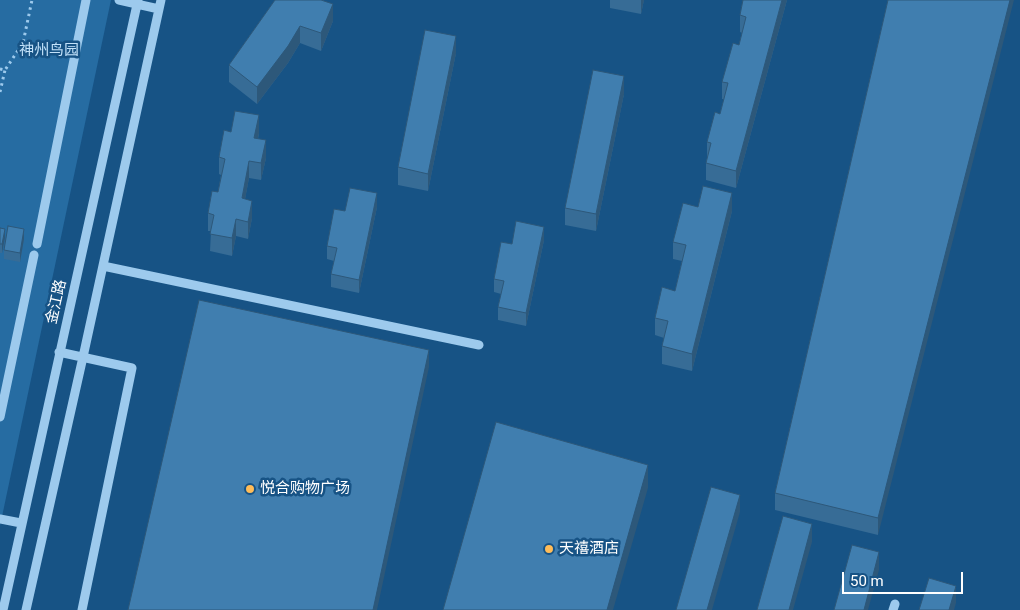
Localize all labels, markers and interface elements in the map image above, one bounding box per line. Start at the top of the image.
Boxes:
park label: 神州鸟园 [19,42,79,60]
street label: 金江路 [43,278,71,326]
place label: 悦合购物广场 [260,480,350,498]
marker: 悦合购物广场 [244,483,256,495]
place label: 天禧酒店 [559,540,619,558]
marker: 天禧酒店 [543,543,555,555]
scale bar [845,562,966,594]
text: 50 m [850,572,884,590]

